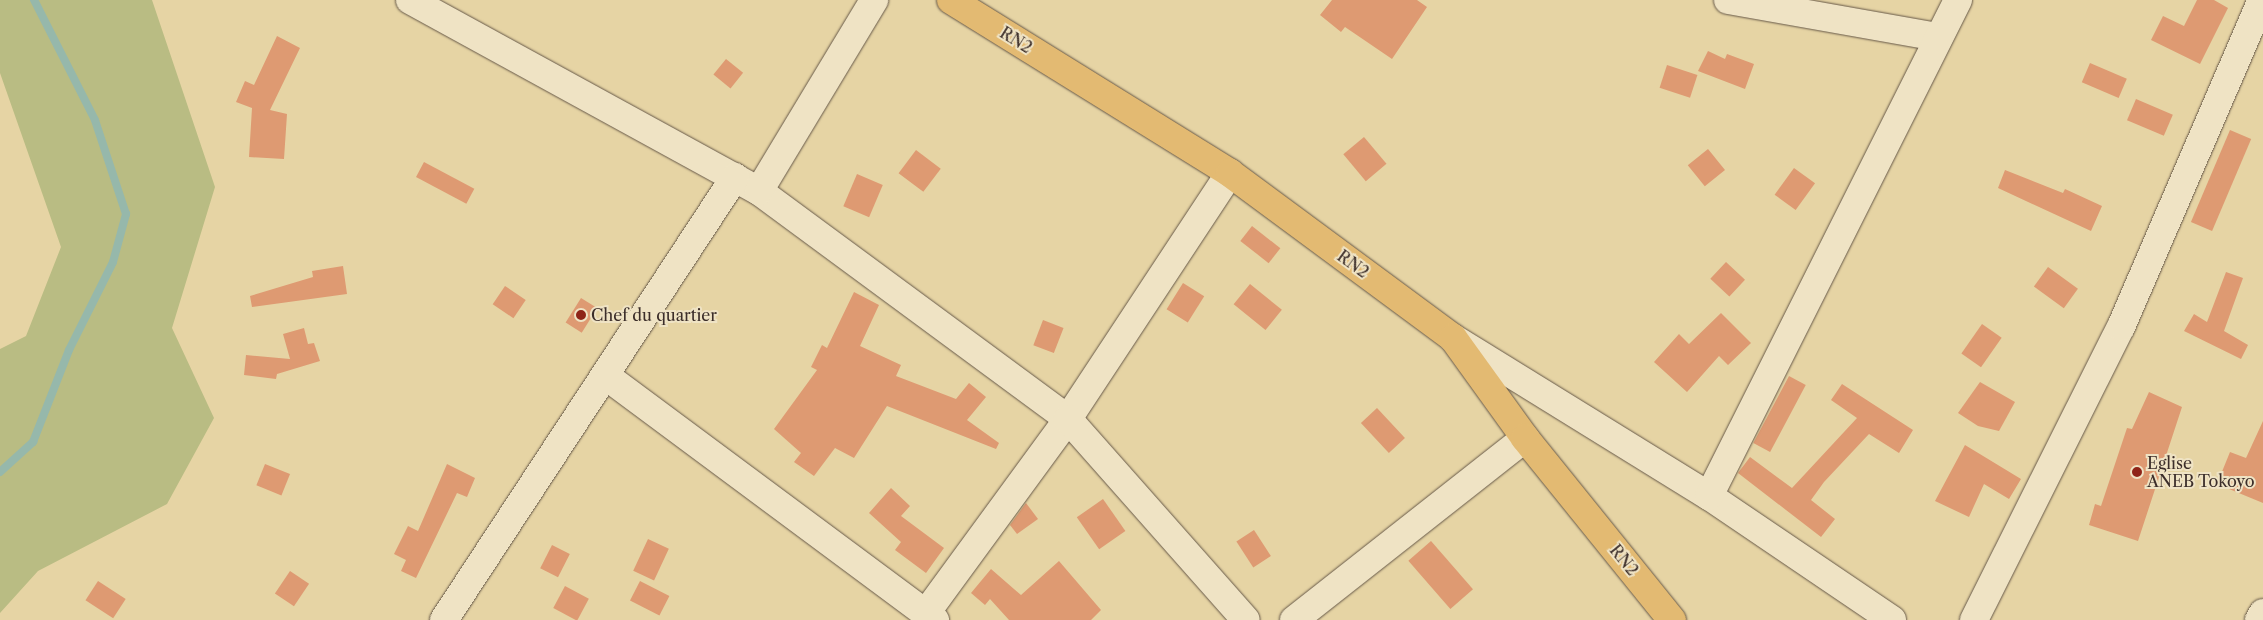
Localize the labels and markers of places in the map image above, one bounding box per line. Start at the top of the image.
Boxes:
place label: Chef du quartier [591,305,717,325]
marker: Chef du quartier [575,309,587,321]
place label: Eglise ANEB Tokoyo [2147,453,2255,491]
marker: Eglise ANEB Tokoyo [2131,466,2143,478]

